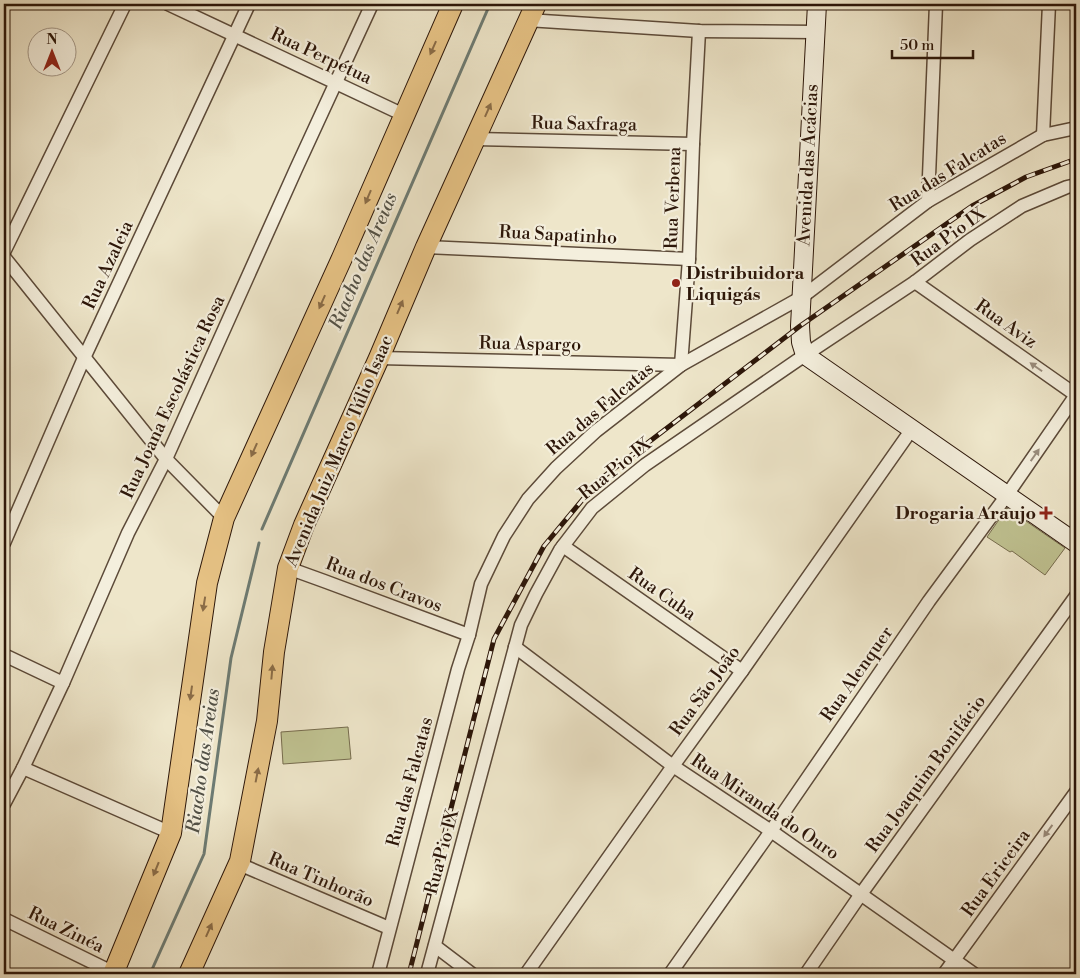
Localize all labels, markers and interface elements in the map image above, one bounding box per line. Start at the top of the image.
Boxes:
street label: Rua Perpétua [267,22,376,90]
north arrow [28,28,78,78]
scale bar [892,28,974,60]
text: N [46,31,58,49]
text: 50 m [900,36,934,55]
one-way arrow [429,41,437,55]
street label: Avenida das Acácias [792,83,824,247]
one-way arrow [484,103,492,117]
street label: Rua Saxfraga [531,112,638,136]
street label: Rua das Falcatas [885,127,1011,217]
street label: Rua Verbena [660,145,686,250]
water label: Riacho das Areias [323,189,403,334]
one-way arrow [363,190,371,204]
street label: Rua Pio IX [906,202,990,272]
street label: Rua Azaleia [77,216,139,313]
street label: Rua Sapatinho [498,220,618,250]
place label: Distribuidora Liquigás [686,262,805,306]
marker: Distribuidora Liquigás [670,277,682,289]
street label: Rua Joana Escolástica Rosa [116,291,231,502]
street label: Rua Aviz [971,294,1041,354]
one-way arrow [317,295,325,309]
one-way arrow [397,300,405,314]
street label: Avenida Juiz Marco Túlio Isaac [279,332,398,571]
street label: Rua Aspargo [479,332,581,356]
street label: Rua das Falcatas [542,357,659,461]
one-way arrow [1030,362,1043,372]
street label: Rua Pio IX [574,432,657,505]
one-way arrow [250,443,258,457]
one-way arrow [1030,448,1040,462]
place label: Drogaria Araujo [895,502,1036,525]
marker: Drogaria Araujo [1040,507,1052,519]
street label: Rua dos Cravos [322,552,446,618]
street label: Rua Cuba [624,562,701,626]
one-way arrow [200,596,208,612]
street label: Rua Alenquer [816,622,898,726]
street label: Rua São João [665,641,745,741]
one-way arrow [268,664,276,680]
one-way arrow [187,686,195,702]
water label: Riacho das Areias [181,687,225,836]
street label: Rua Joaquim Bonifácio [861,691,991,857]
street label: Rua das Falcatas [382,714,438,849]
street label: Rua Miranda do Ouro [686,749,844,865]
one-way arrow [253,767,261,783]
street label: Rua Pio IX [420,806,465,897]
street label: Rua Ericeira [956,824,1036,921]
one-way arrow [1042,824,1053,837]
street label: Rua Tinhorão [265,847,377,913]
one-way arrow [152,862,160,876]
street label: Rua Zinéa [24,902,109,959]
one-way arrow [206,923,214,937]

